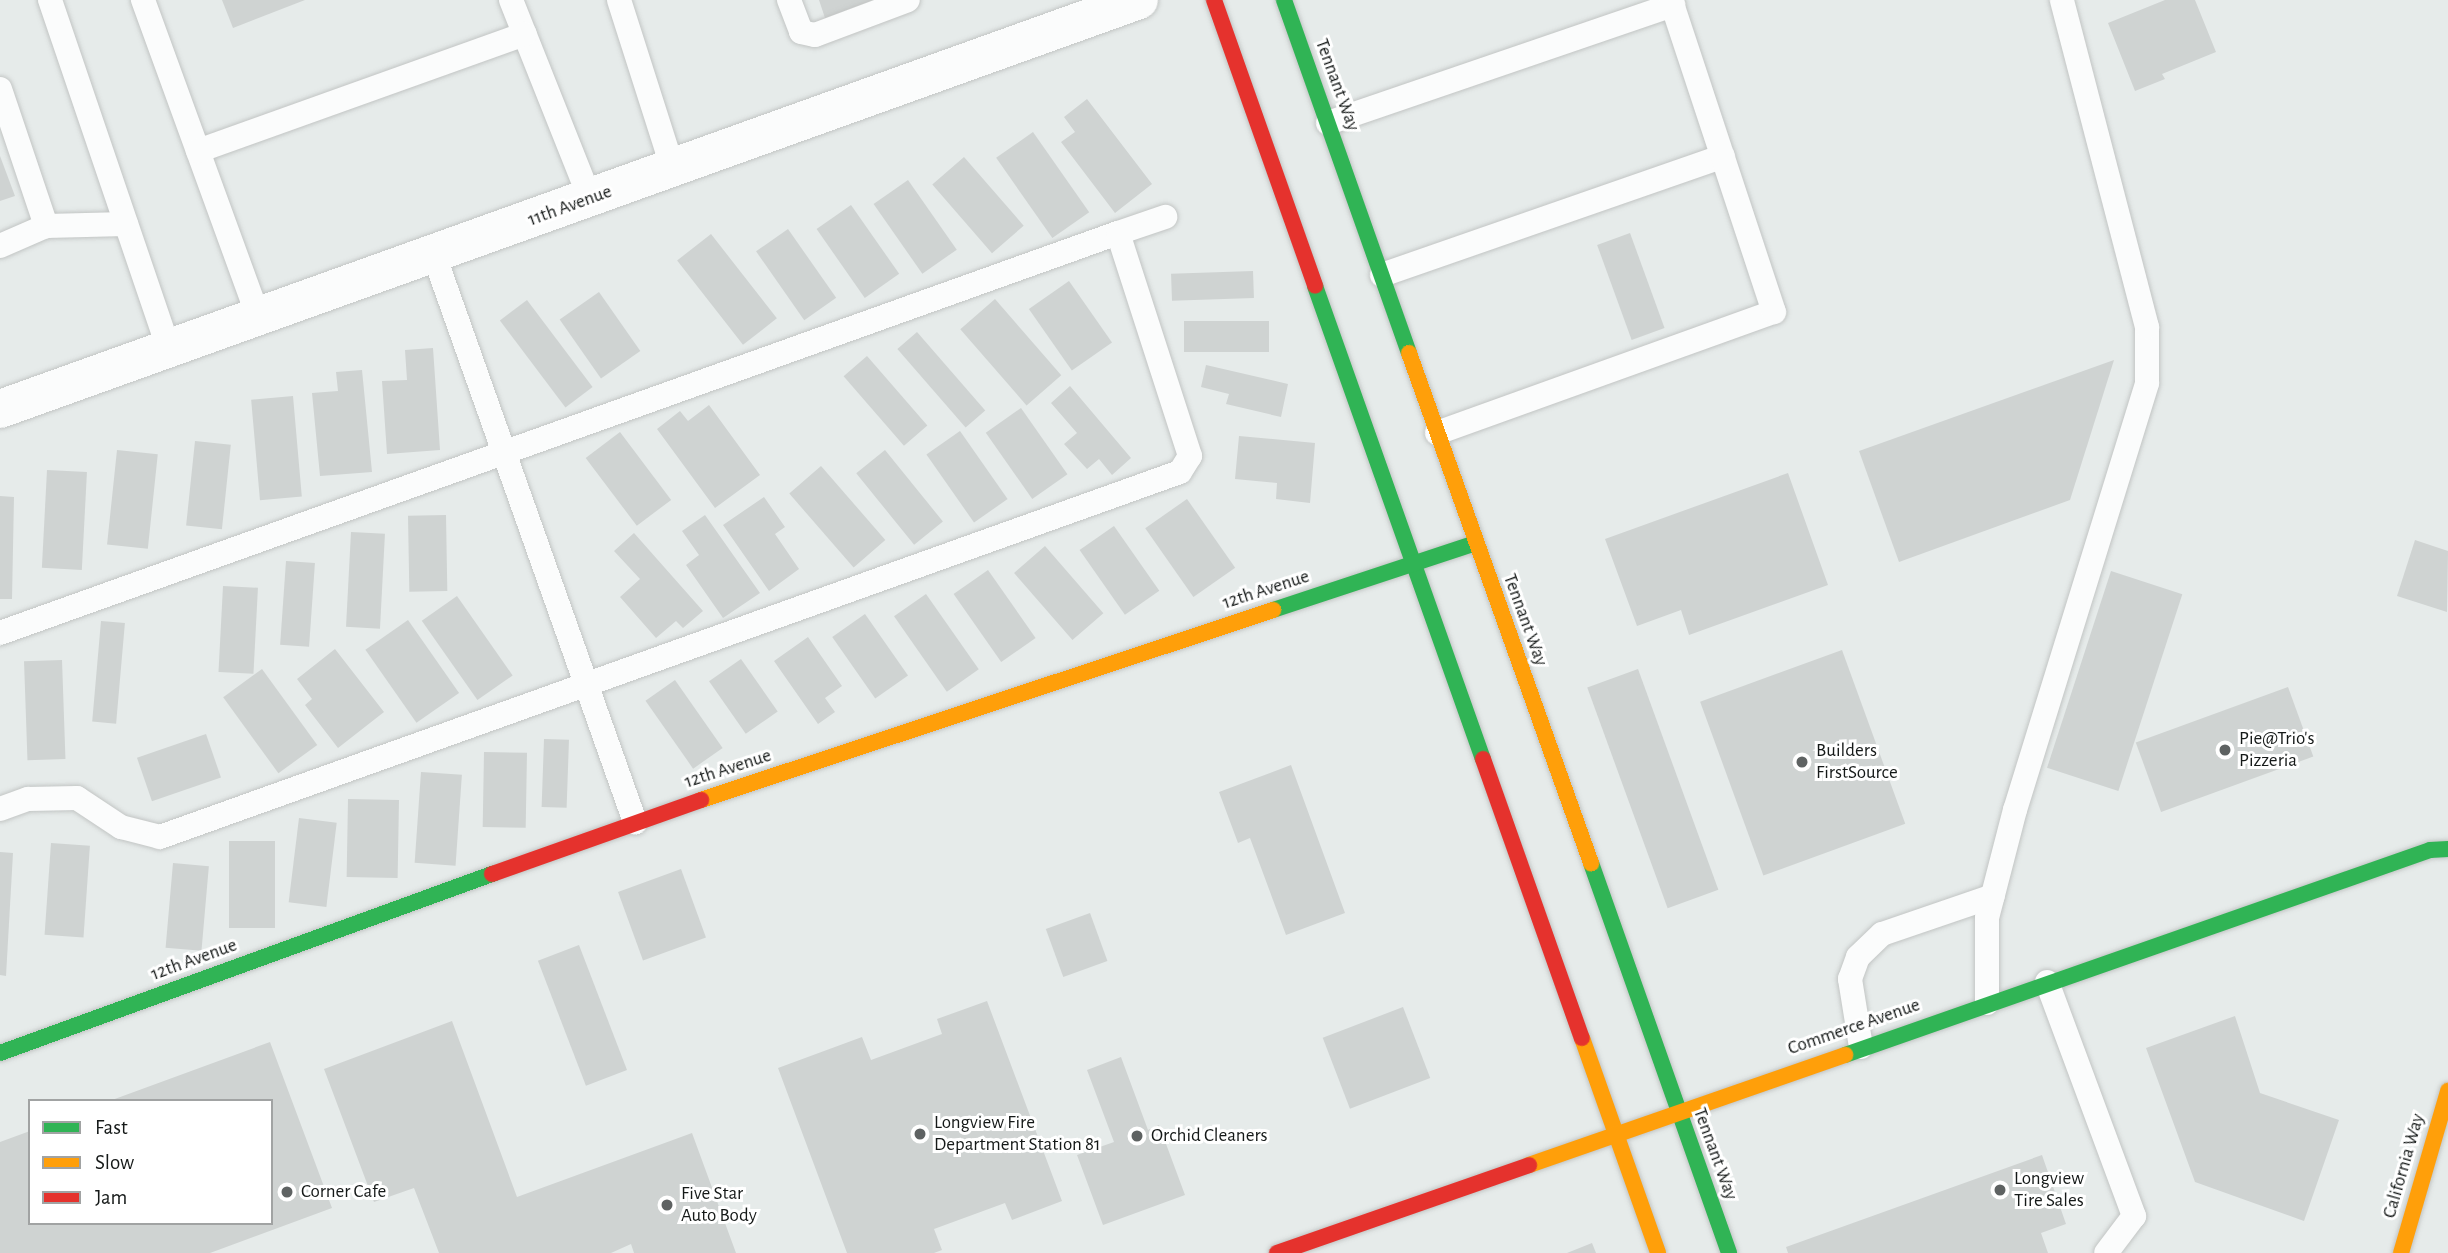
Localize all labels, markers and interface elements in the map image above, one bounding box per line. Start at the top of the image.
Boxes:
street label: Tennant Way [1310,36,1364,134]
street label: 11th Avenue [525,180,615,232]
street label: 12th Avenue [1220,565,1312,615]
street label: Tennant Way [1498,571,1552,669]
place label: Pie@Trio's Pizzeria [2239,728,2314,772]
place label: Builders FirstSource [1816,740,1898,784]
marker: Pie@Trio's Pizzeria [2217,742,2233,758]
street label: 12th Avenue [682,744,774,794]
marker: Builders FirstSource [1794,754,1810,770]
street label: 12th Avenue [148,934,240,986]
street label: Commerce Avenue [1785,994,1923,1060]
legend [28,1099,273,1225]
street label: Tennant Way [1688,1105,1742,1203]
street label: California Way [2378,1111,2430,1221]
place label: Longview Fire Department Station 81 [934,1112,1101,1156]
text: Fast [95,1117,128,1138]
place label: Orchid Cleaners [1151,1125,1268,1147]
marker: Longview Fire Department Station 81 [912,1126,928,1142]
marker: Orchid Cleaners [1129,1128,1145,1144]
text: Slow [95,1152,134,1173]
place label: Longview Tire Sales [2014,1168,2084,1212]
place label: Corner Cafe [301,1181,386,1203]
marker: Longview Tire Sales [1992,1182,2008,1198]
place label: Five Star Auto Body [681,1183,757,1227]
marker: Corner Cafe [279,1184,295,1200]
text: Jam [95,1187,127,1208]
marker: Five Star Auto Body [659,1197,675,1213]

